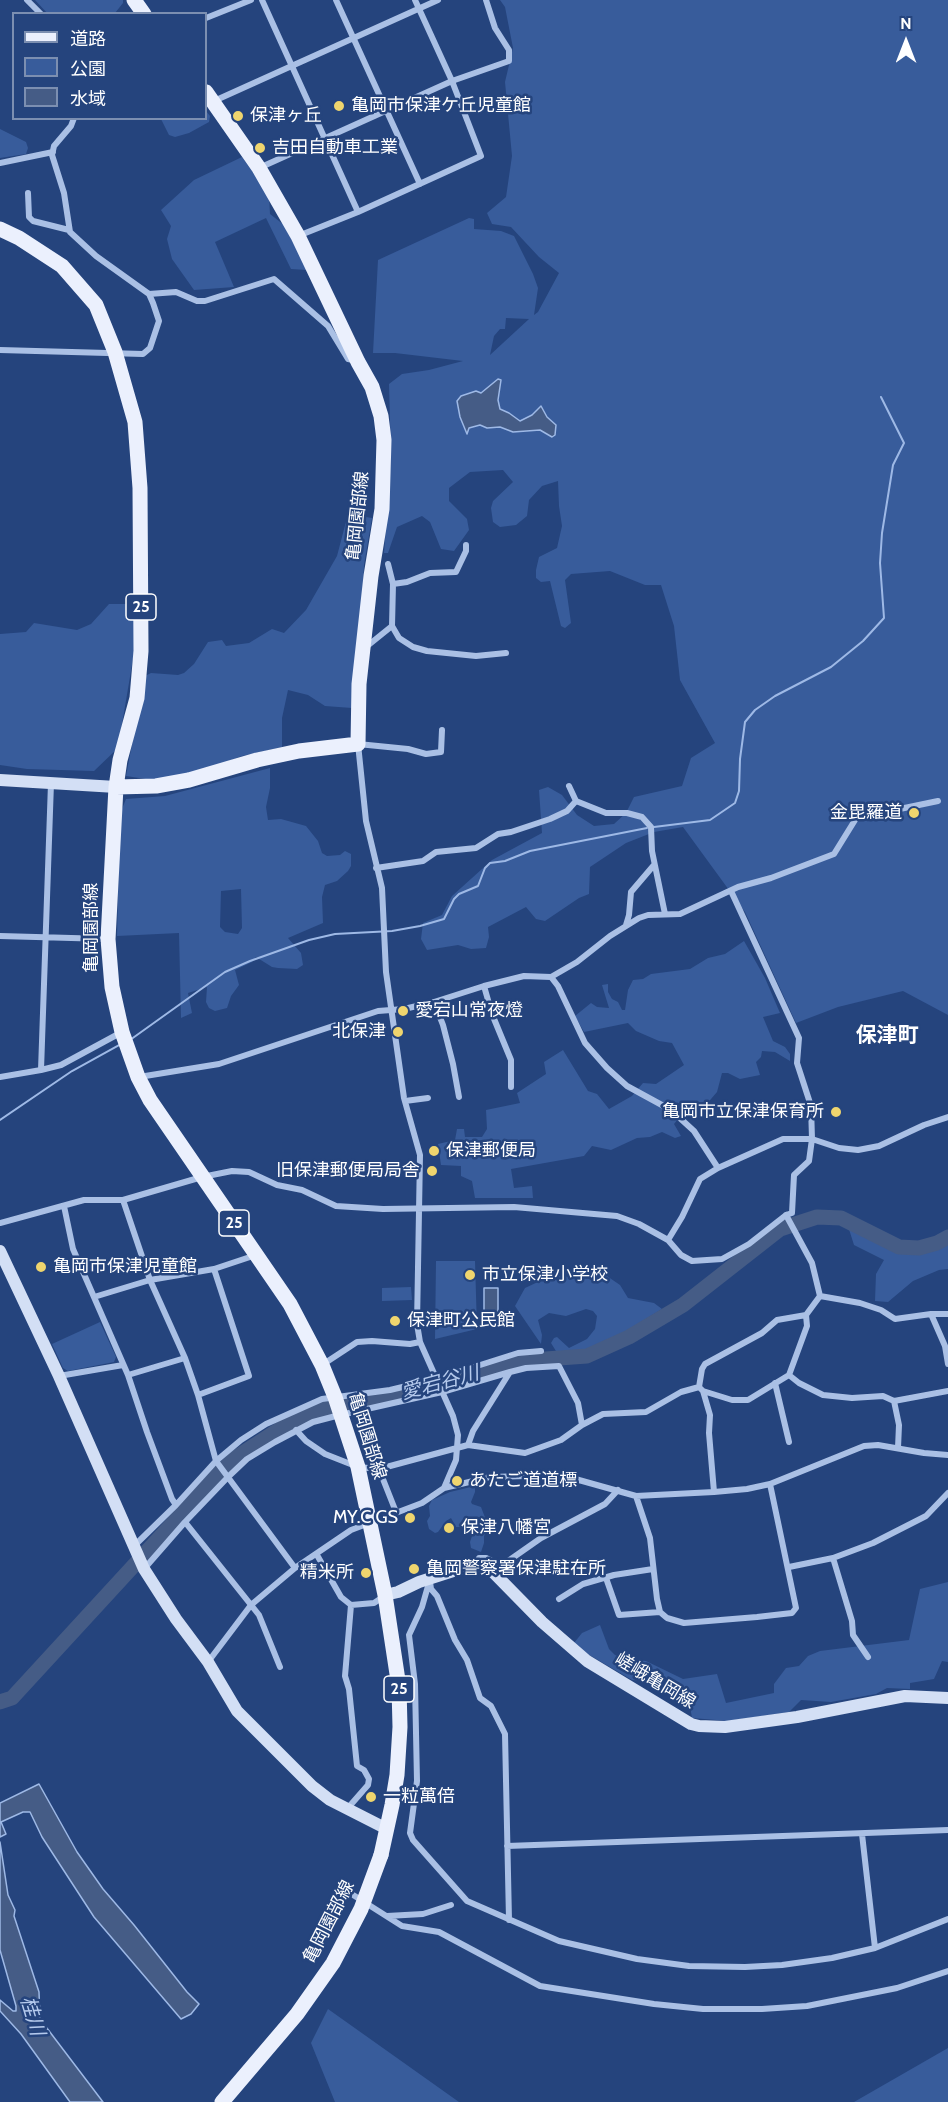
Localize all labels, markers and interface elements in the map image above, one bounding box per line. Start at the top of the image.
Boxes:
legend [12,12,207,120]
north arrow [876,12,936,72]
text: N [900,14,912,33]
text: 道路 [70,28,106,50]
text: 公園 [70,58,106,80]
text: 水域 [70,88,106,110]
place label: 亀岡市保津ケ丘児童館 [351,95,531,117]
marker: 亀岡市保津ケ丘児童館 [332,99,346,113]
place label: 保津ヶ丘 [250,105,322,127]
marker: 保津ヶ丘 [231,109,245,123]
place label: 吉田自動車工業 [272,137,398,159]
marker: 吉田自動車工業 [253,141,267,155]
street label: 亀岡園部線 [343,470,373,562]
road number: 25 [126,594,156,620]
place label: 金毘羅道 [830,802,902,824]
marker: 金毘羅道 [907,806,921,820]
street label: 亀岡園部線 [81,883,103,973]
place label: 愛宕山常夜燈 [415,1000,523,1022]
marker: 愛宕山常夜燈 [396,1004,410,1018]
place label: 北保津 [332,1021,386,1043]
district label: 保津町 [856,1023,918,1049]
marker: 北保津 [391,1025,405,1039]
place label: 亀岡市立保津保育所 [662,1101,824,1123]
marker: 亀岡市立保津保育所 [829,1105,843,1119]
place label: 保津郵便局 [446,1140,536,1162]
marker: 保津郵便局 [427,1144,441,1158]
place label: 旧保津郵便局局舎 [276,1160,420,1182]
marker: 旧保津郵便局局舎 [425,1164,439,1178]
road number: 25 [219,1210,249,1236]
place label: 亀岡市保津児童館 [53,1256,197,1278]
marker: 亀岡市保津児童館 [34,1260,48,1274]
place label: 市立保津小学校 [482,1264,608,1286]
marker: 市立保津小学校 [463,1268,477,1282]
place label: 保津町公民館 [407,1310,515,1332]
marker: 保津町公民館 [388,1314,402,1328]
water label: 愛宕谷川 [398,1361,482,1405]
street label: 亀岡園部線 [344,1390,390,1482]
place label: あたご道道標 [469,1470,577,1492]
marker: あたご道道標 [450,1474,464,1488]
place label: MY.C GS [333,1507,398,1529]
marker: MY.C GS [403,1511,417,1525]
place label: 保津八幡宮 [461,1517,551,1539]
marker: 保津八幡宮 [442,1521,456,1535]
place label: 亀岡警察署保津駐在所 [426,1558,606,1580]
place label: 精米所 [300,1562,354,1584]
marker: 亀岡警察署保津駐在所 [407,1562,421,1576]
marker: 精米所 [359,1566,373,1580]
street label: 嵯峨亀岡線 [611,1649,699,1713]
road number: 25 [384,1676,414,1702]
place label: 一粒萬倍 [383,1786,455,1808]
marker: 一粒萬倍 [364,1790,378,1804]
street label: 亀岡園部線 [299,1877,359,1967]
water label: 桂川 [15,1993,49,2039]

